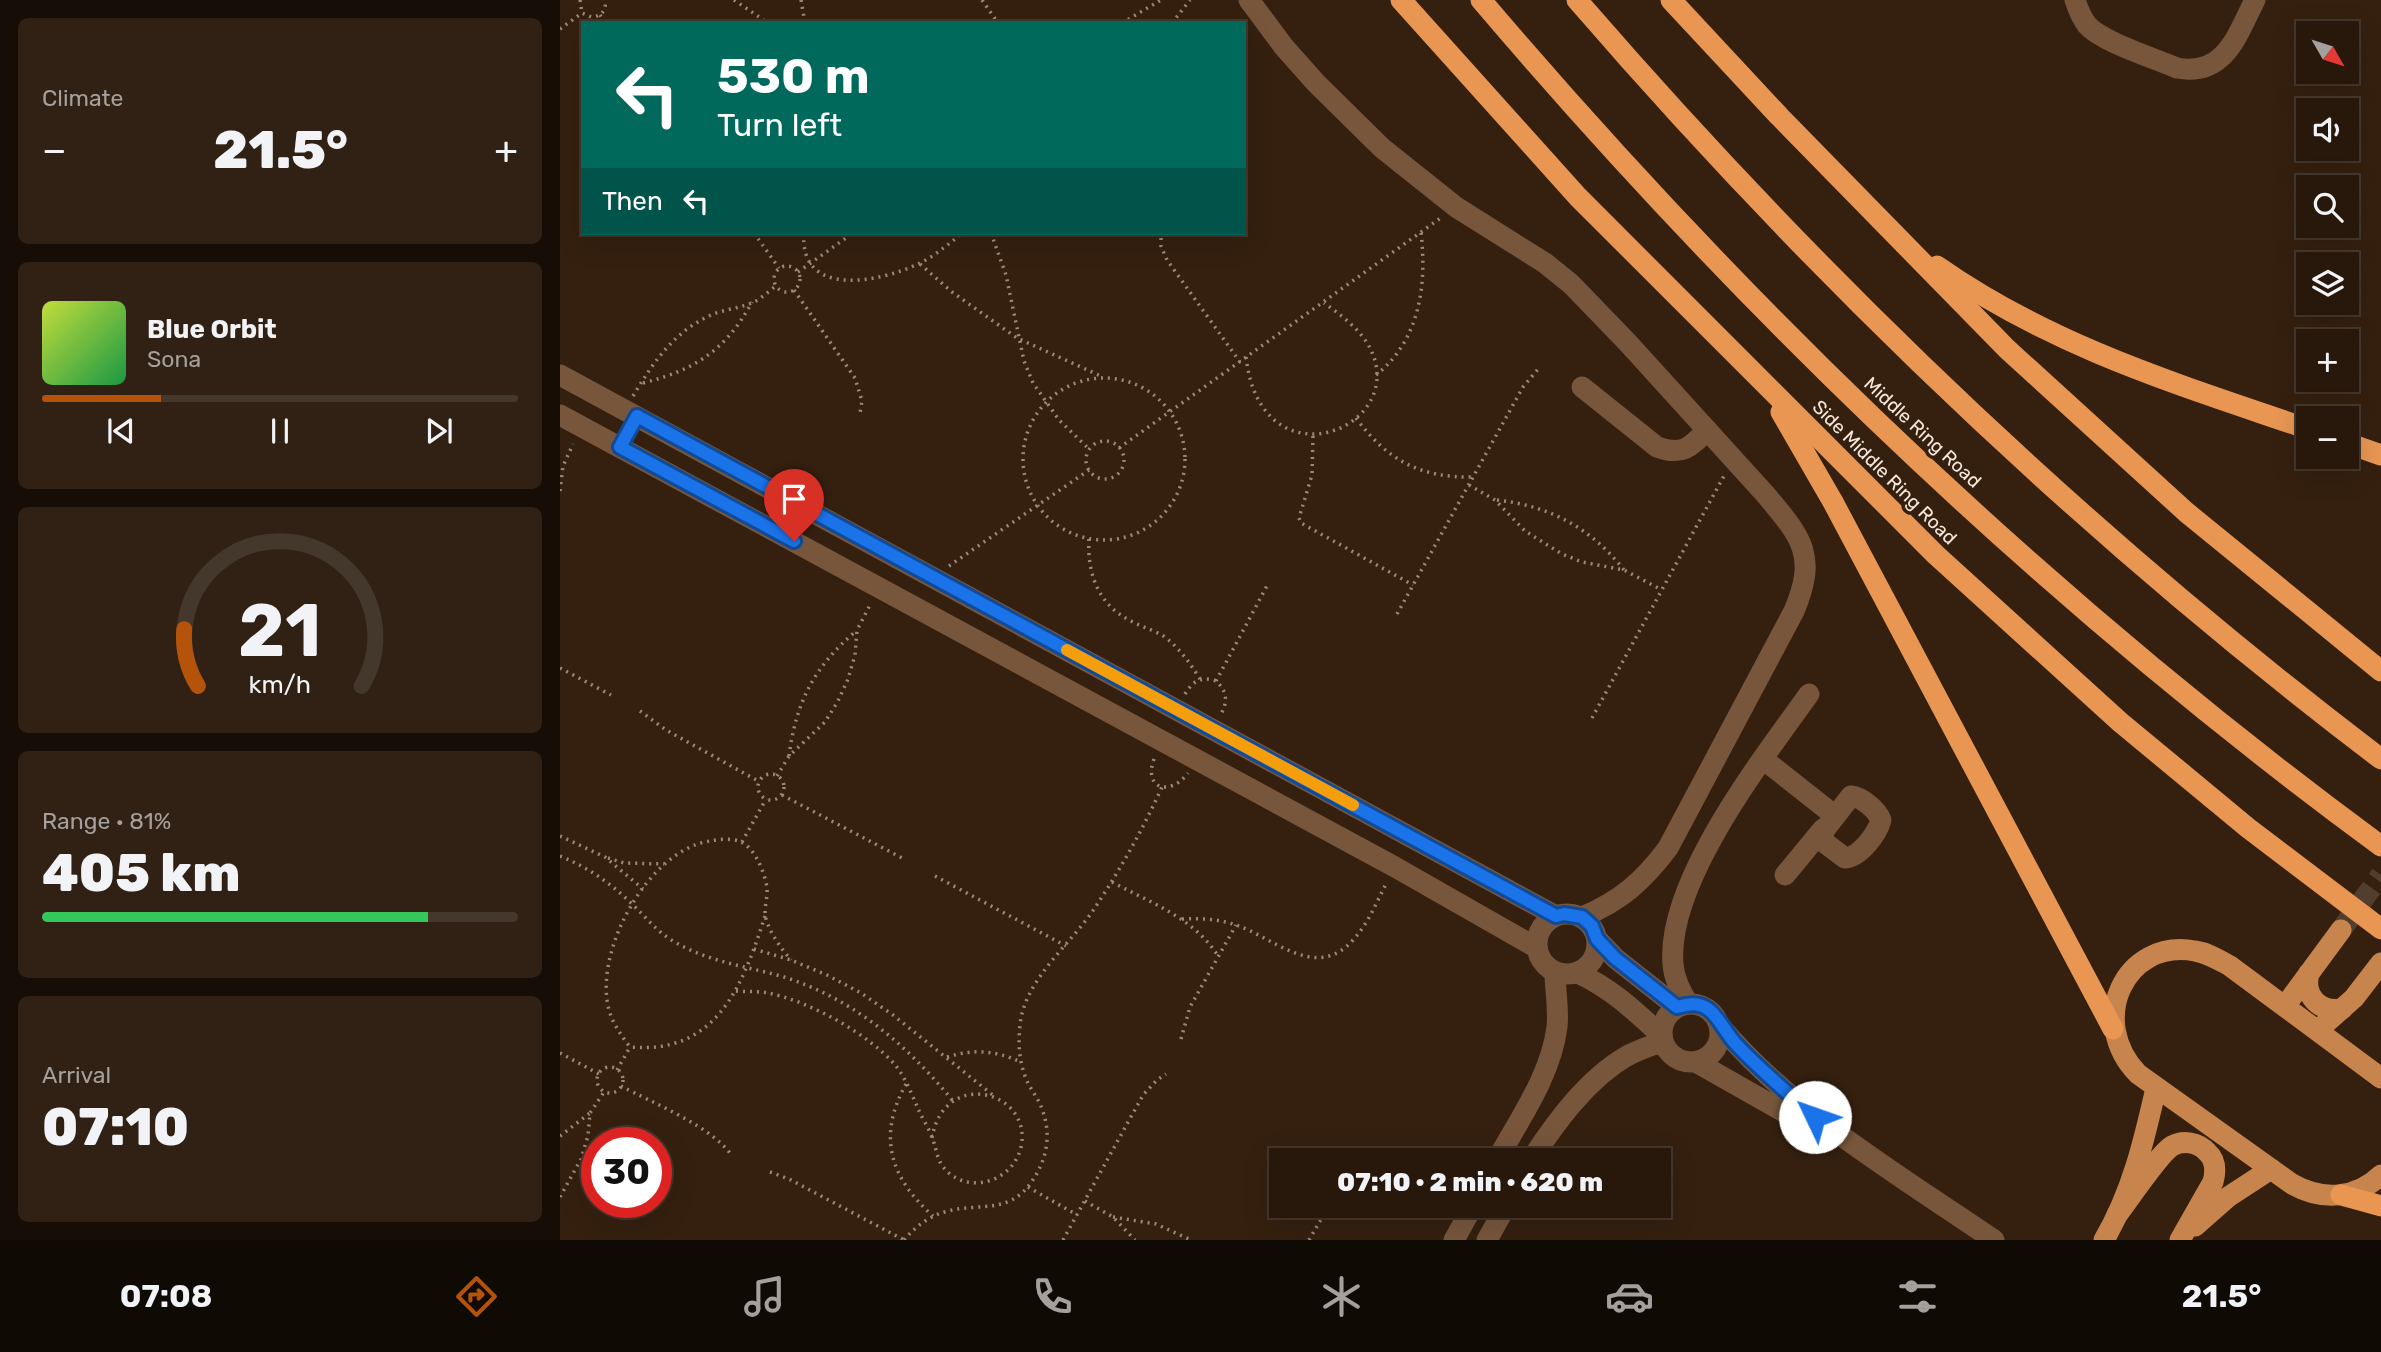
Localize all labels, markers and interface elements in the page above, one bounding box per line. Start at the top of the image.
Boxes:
north arrow [2296,21,2359,84]
map controls [2296,21,2359,469]
text: 530 m [717,47,870,105]
icon: left [602,49,693,140]
text: Climate [42,84,123,112]
button: sound [2296,98,2359,161]
text: Turn left [717,106,842,144]
text: 21.5° [213,119,348,181]
text: − [42,127,67,173]
text: + [494,127,518,173]
button: search [2296,175,2359,238]
icon: left [677,182,715,220]
text: Then [602,186,663,217]
button: layers [2296,252,2359,315]
text: Blue Orbit [147,314,277,345]
button: + [2296,329,2359,392]
text: Sona [147,345,201,373]
street label: Middle Ring Road [1859,372,1986,493]
street label: Side Middle Ring Road [1808,395,1962,549]
button: − [2296,406,2359,469]
icon: previous [102,412,140,450]
icon: pause [261,412,299,450]
icon: next [420,412,458,450]
pin [764,469,824,541]
icon: arrive [775,480,813,518]
text: 21 [238,588,322,674]
text: km/h [249,670,311,699]
text: Range · 81% [42,807,171,835]
text: 405 km [42,842,240,904]
text: Arrival [42,1061,111,1089]
position arrow [1778,1080,1852,1154]
text: 07:10 [42,1096,189,1158]
speed limit sign: 30 [581,1127,672,1218]
text: 07:10 · 2 min · 620 m [1337,1167,1603,1198]
icon: directions [452,1272,501,1321]
icon: music [740,1272,789,1321]
icon: phone [1028,1272,1077,1321]
icon: climate [1317,1272,1366,1321]
icon: car [1605,1272,1654,1321]
icon: filters [1893,1272,1942,1321]
text: 07:08 [120,1277,213,1315]
text: 21.5° [2182,1277,2261,1315]

